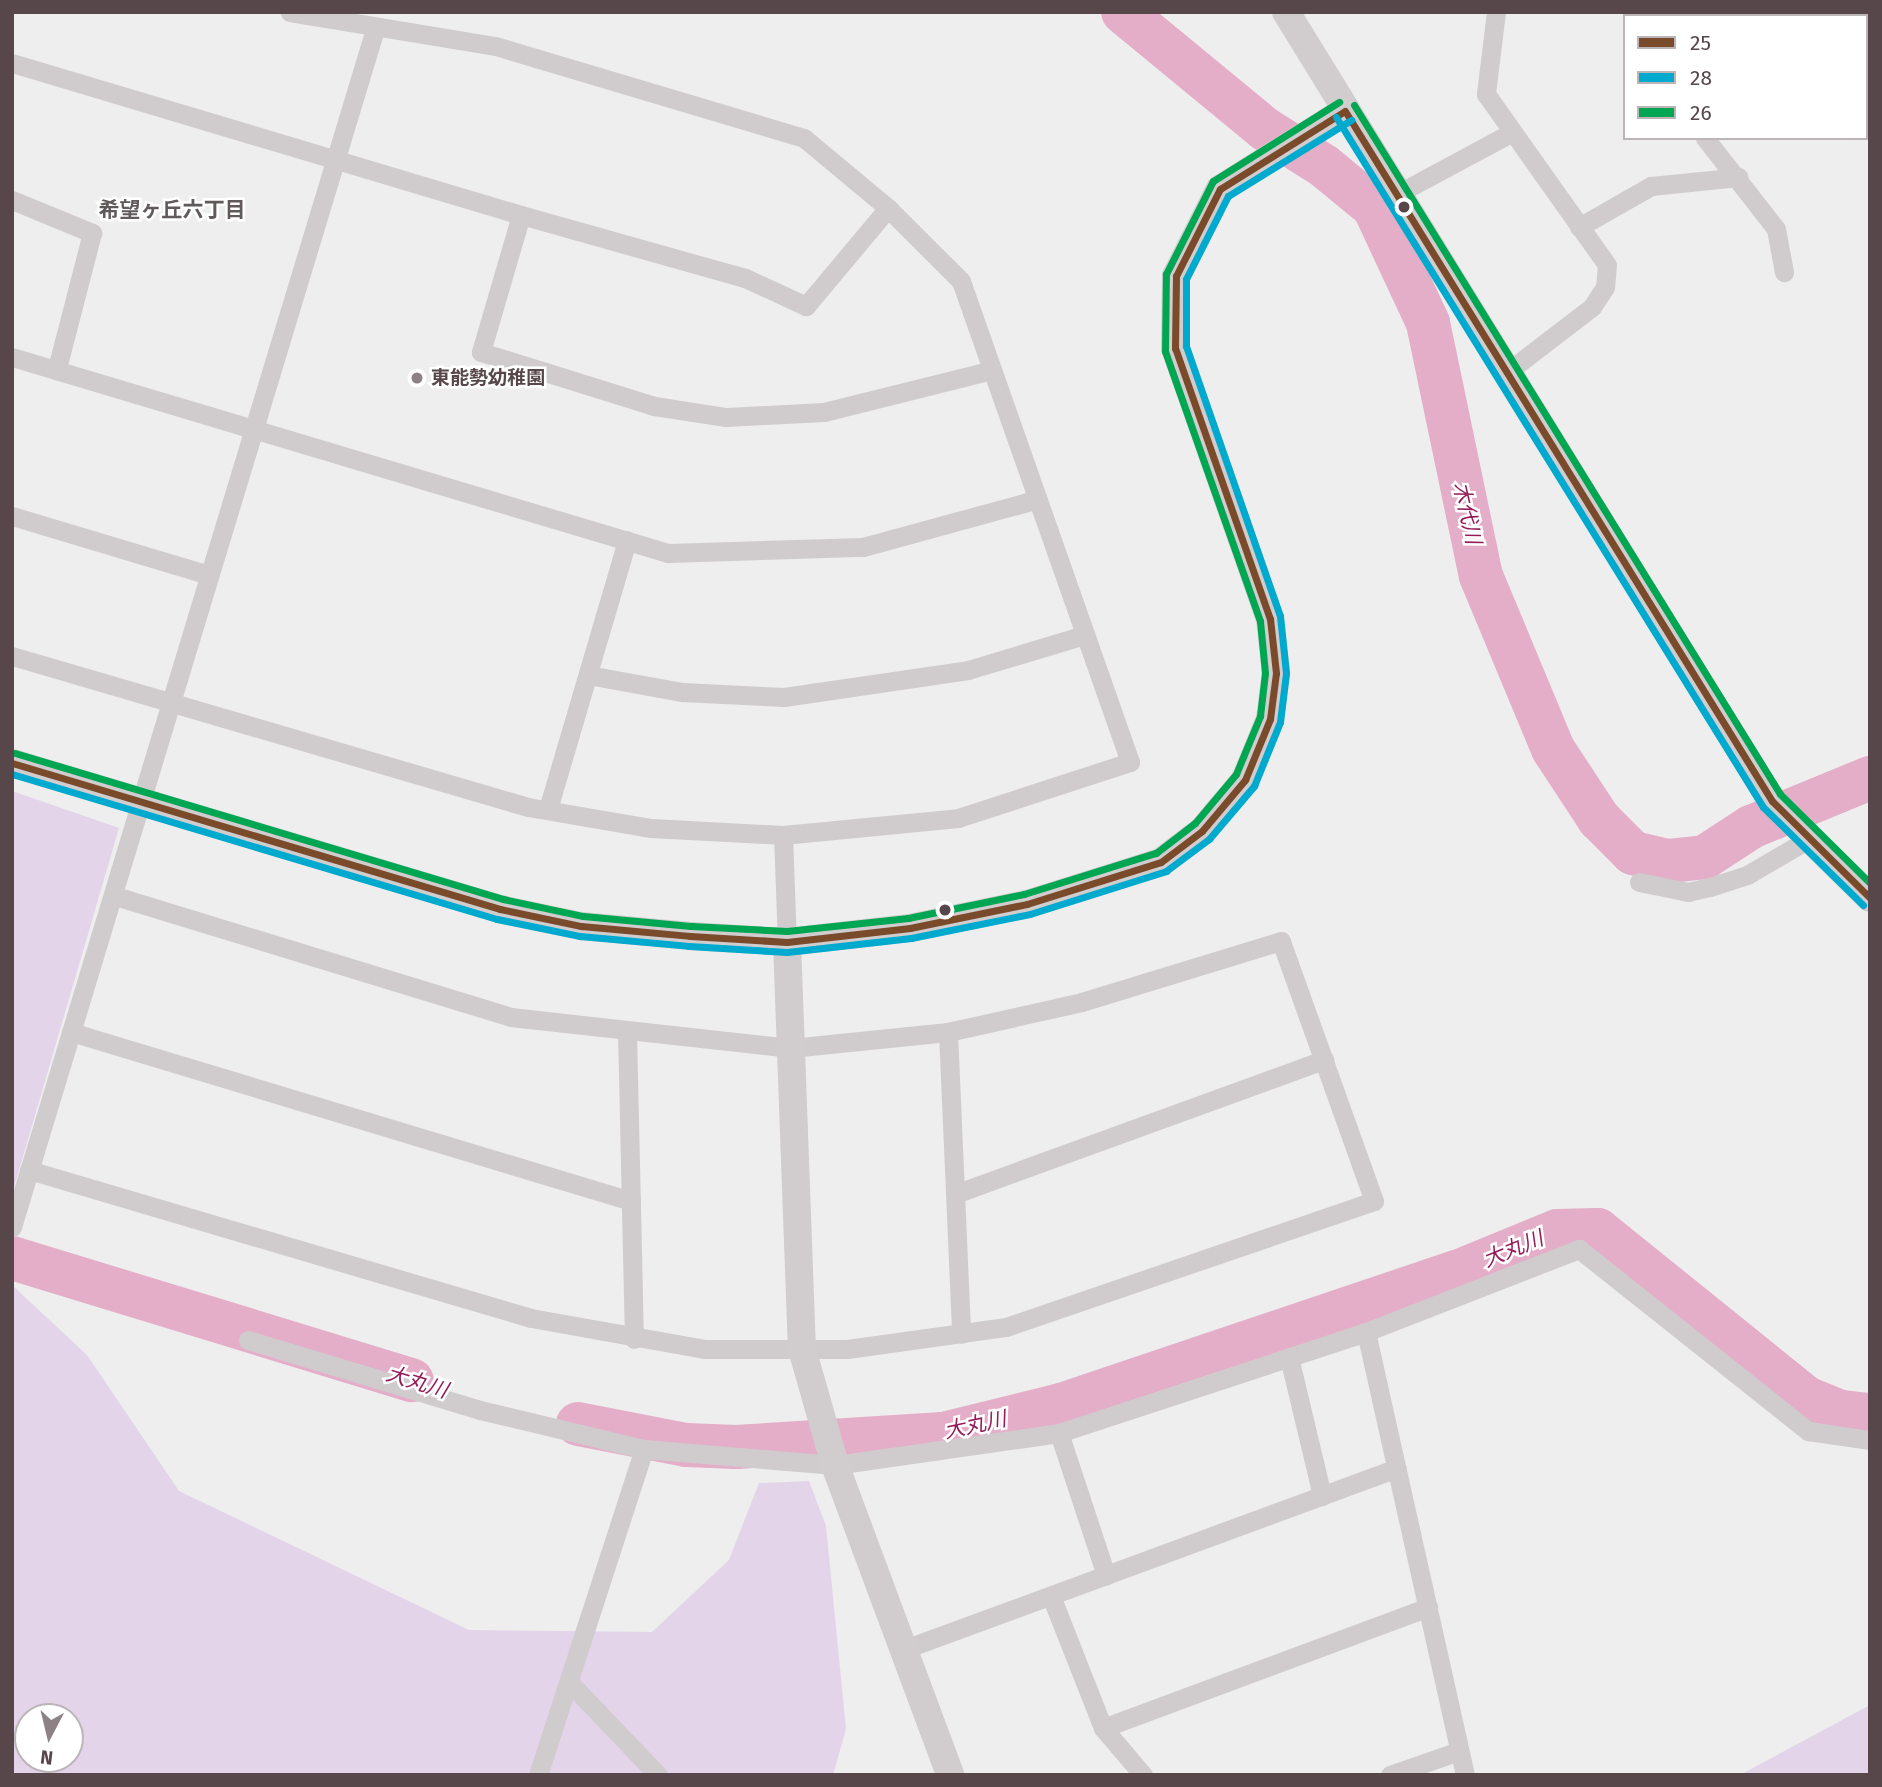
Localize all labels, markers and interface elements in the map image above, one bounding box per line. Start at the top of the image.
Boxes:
legend [1623,14,1868,140]
text: 25 [1690,30,1711,56]
text: 28 [1690,65,1712,91]
text: 26 [1690,100,1712,126]
district label: 希望ヶ丘六丁目 [99,197,245,223]
unlabelled marker [1397,200,1411,214]
place label: 東能勢幼稚園 [431,367,545,389]
marker: 東能勢幼稚園 [409,370,425,386]
water label: 木代川 [1448,479,1486,547]
unlabelled marker [938,903,952,917]
water label: 大丸川 [1479,1226,1547,1272]
water label: 大丸川 [383,1361,451,1403]
water label: 大丸川 [942,1406,1008,1444]
north arrow [14,1703,84,1773]
text: N [39,1745,54,1770]

